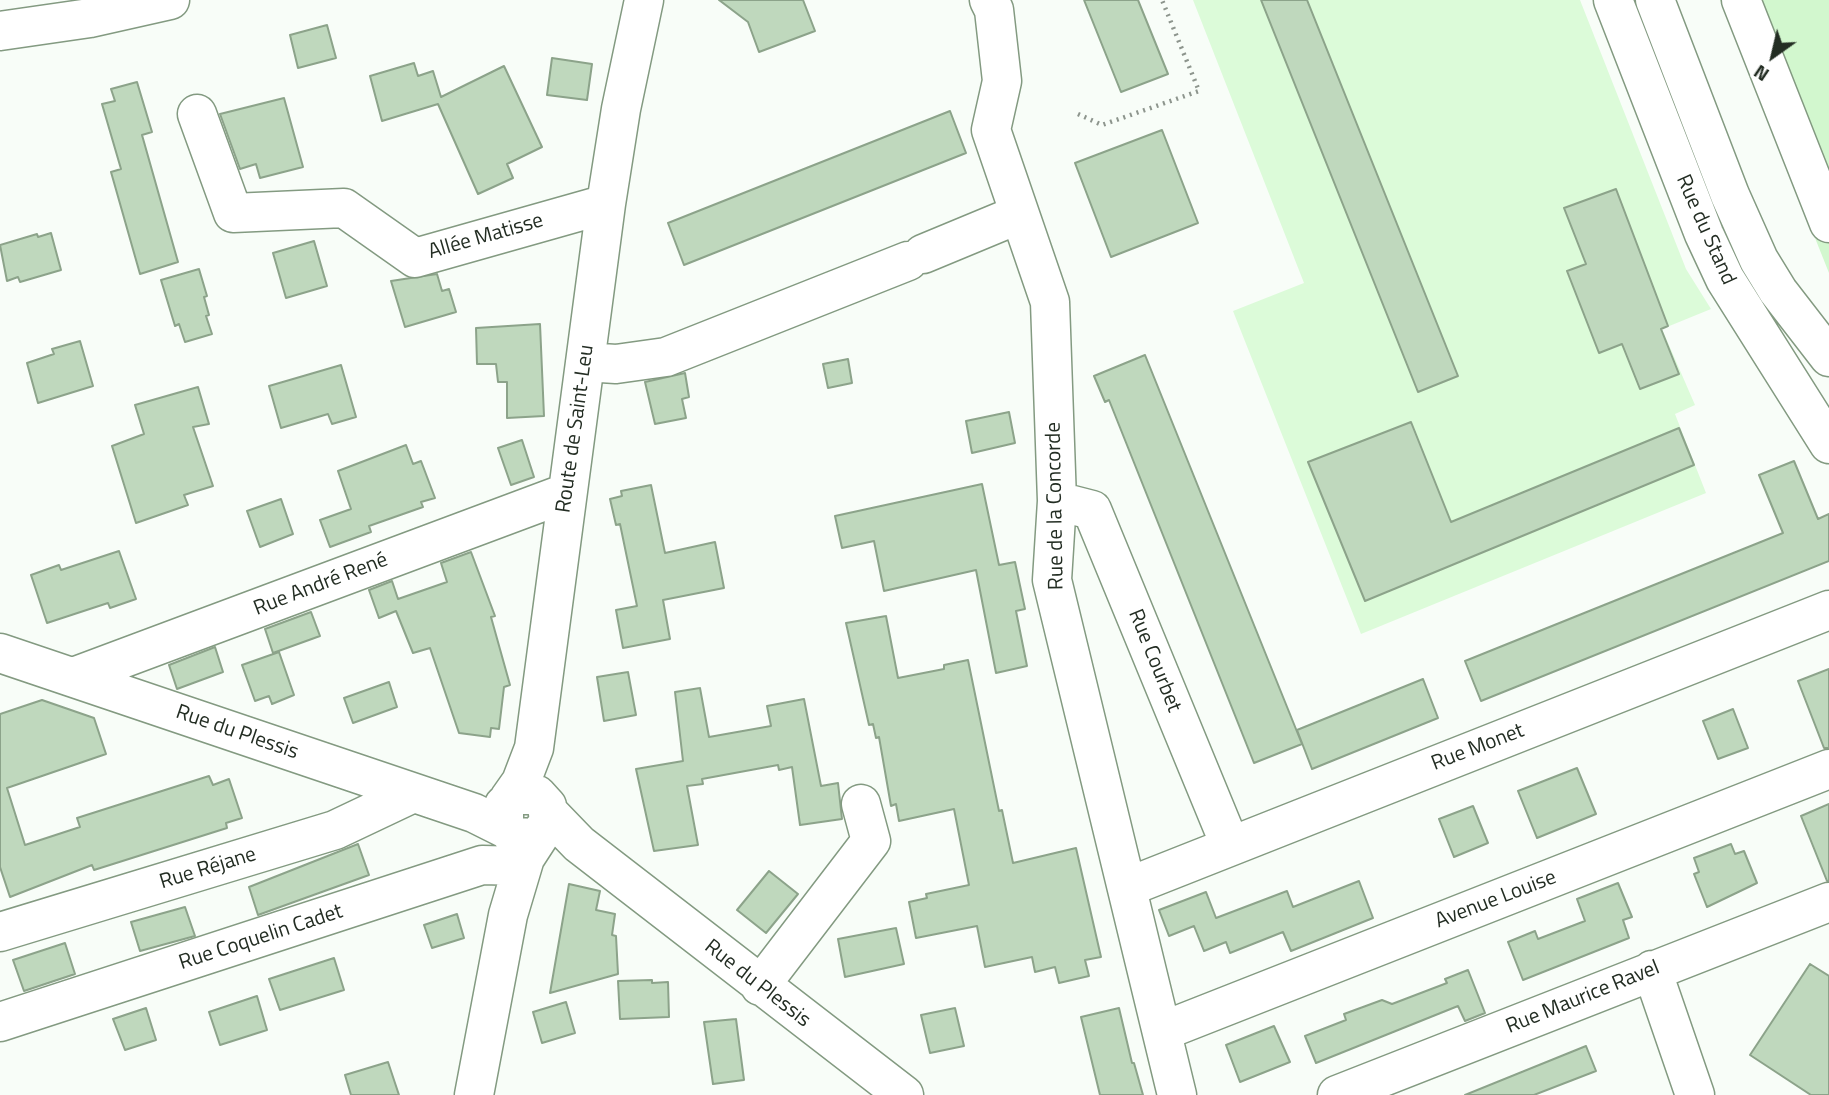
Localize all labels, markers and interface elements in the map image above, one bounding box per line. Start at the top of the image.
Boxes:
north arrow [1738,21,1808,91]
text: N [1747,58,1775,90]
street label: Rue du Stand [1670,171,1740,289]
street label: Allée Matisse [426,209,546,265]
street label: Route de Saint-Leu [552,343,600,515]
street label: Rue de la Concorde [1042,422,1070,590]
street label: Rue André René [250,548,392,622]
street label: Rue Courbet [1122,606,1186,716]
street label: Rue du Plessis [172,700,302,766]
street label: Rue Monet [1428,719,1528,777]
street label: Rue Réjane [157,842,259,896]
street label: Avenue Louise [1432,865,1560,935]
street label: Rue Coquelin Cadet [176,900,346,976]
street label: Rue du Plessis [699,935,815,1033]
street label: Rue Maurice Ravel [1503,956,1663,1040]

